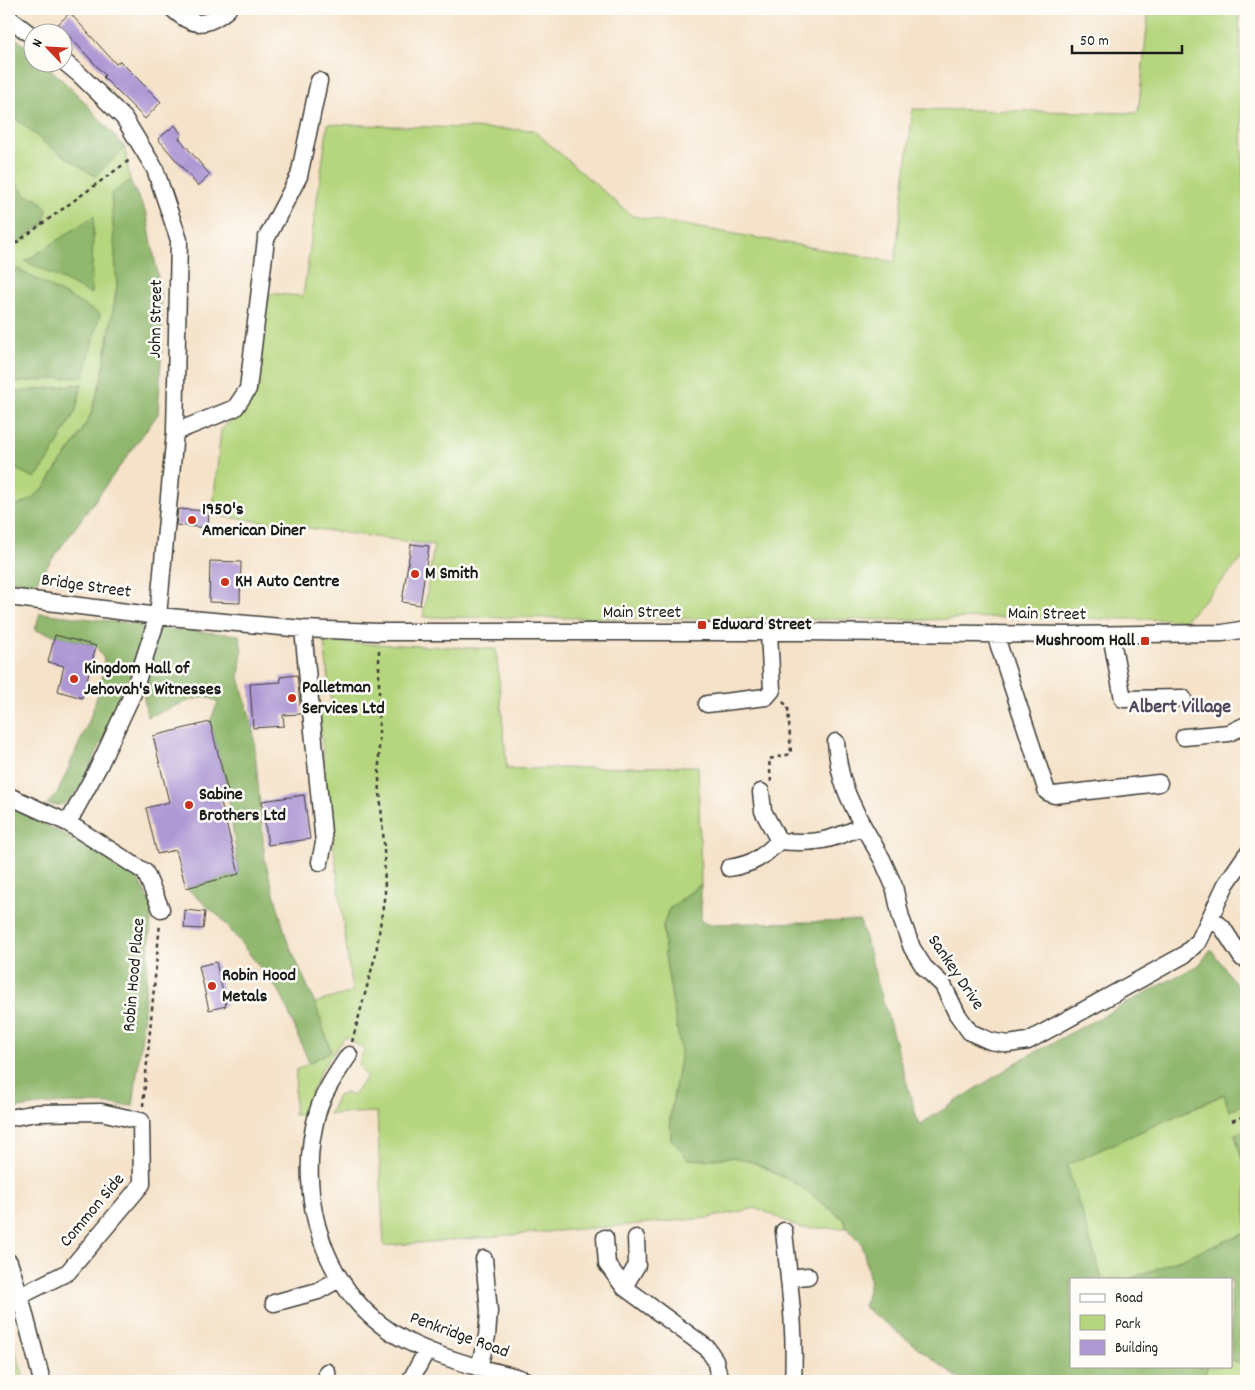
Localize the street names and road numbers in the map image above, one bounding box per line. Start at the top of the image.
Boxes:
street label: John Street [144,279,170,359]
street label: Bridge Street [39,568,133,606]
street label: Main Street [603,601,682,626]
street label: Main Street [1008,602,1087,628]
street label: Robin Hood Place [118,917,152,1033]
street label: Sankey Drive [921,930,989,1016]
street label: Common Side [55,1169,131,1253]
street label: Penkridge Road [406,1307,512,1365]

